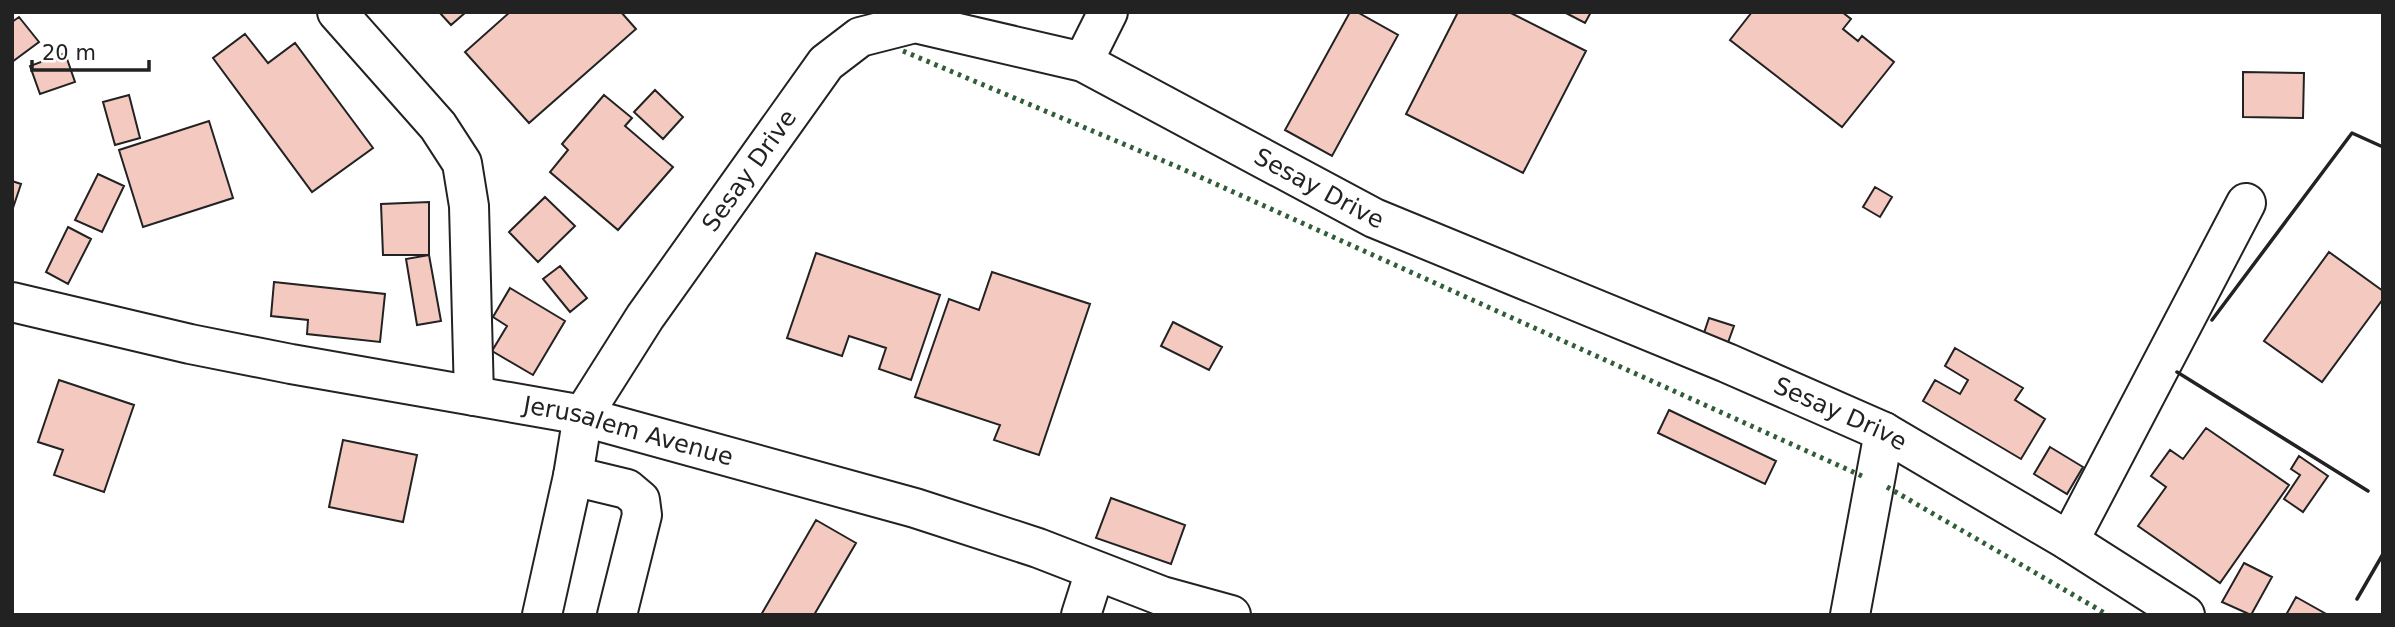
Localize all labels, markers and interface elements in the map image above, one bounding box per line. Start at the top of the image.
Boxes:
scale bar [32,28,149,72]
text: 20 m [42,41,96,65]
street label: Sesay Drive [696,104,802,237]
street label: Sesay Drive [1249,142,1388,234]
street label: Sesay Drive [1769,371,1912,456]
street label: Jerusalem Avenue [519,391,736,471]

